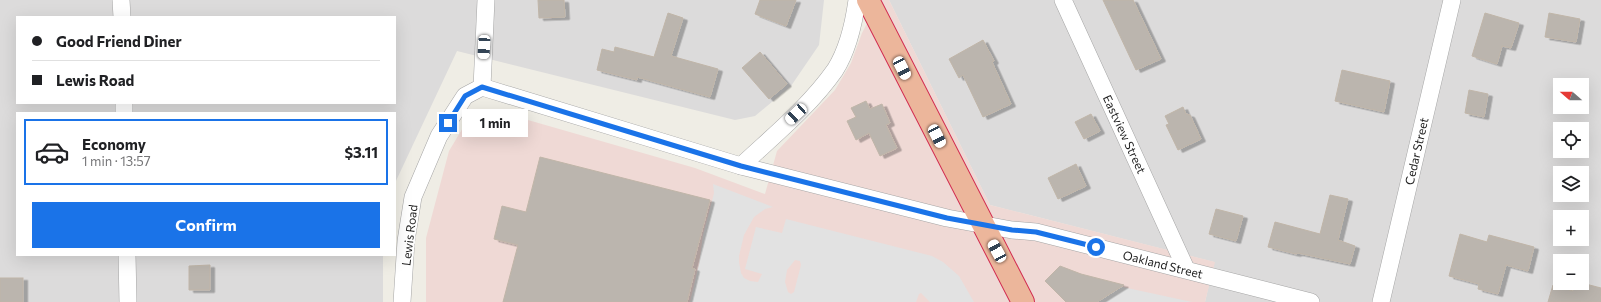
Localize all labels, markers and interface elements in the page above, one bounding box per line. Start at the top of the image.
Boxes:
text: Good Friend Diner [56,32,182,50]
car [477,35,491,59]
car [891,55,913,81]
text: Lewis Road [56,71,134,89]
north arrow [1553,78,1589,114]
map controls [1553,78,1589,290]
street label: Eastview Street [1101,93,1149,176]
car [783,101,809,127]
callout: 1 min [462,109,528,137]
route end [439,114,457,132]
text: 1 min [480,115,510,131]
street label: Cedar Street [1401,116,1431,186]
button: locate [1553,122,1589,158]
car [926,123,948,149]
icon: car [34,134,70,170]
text: Economy [82,135,146,153]
text: $3.11 [344,143,378,161]
text: 1 min · 13:57 [82,153,151,169]
button: layers [1553,166,1589,202]
button: Confirm [32,202,380,248]
street label: Lewis Road [398,204,420,266]
button: + [1553,210,1589,246]
car [986,238,1008,264]
route start [1087,238,1105,256]
street label: Oakland Street [1122,247,1205,281]
button: − [1553,254,1589,290]

